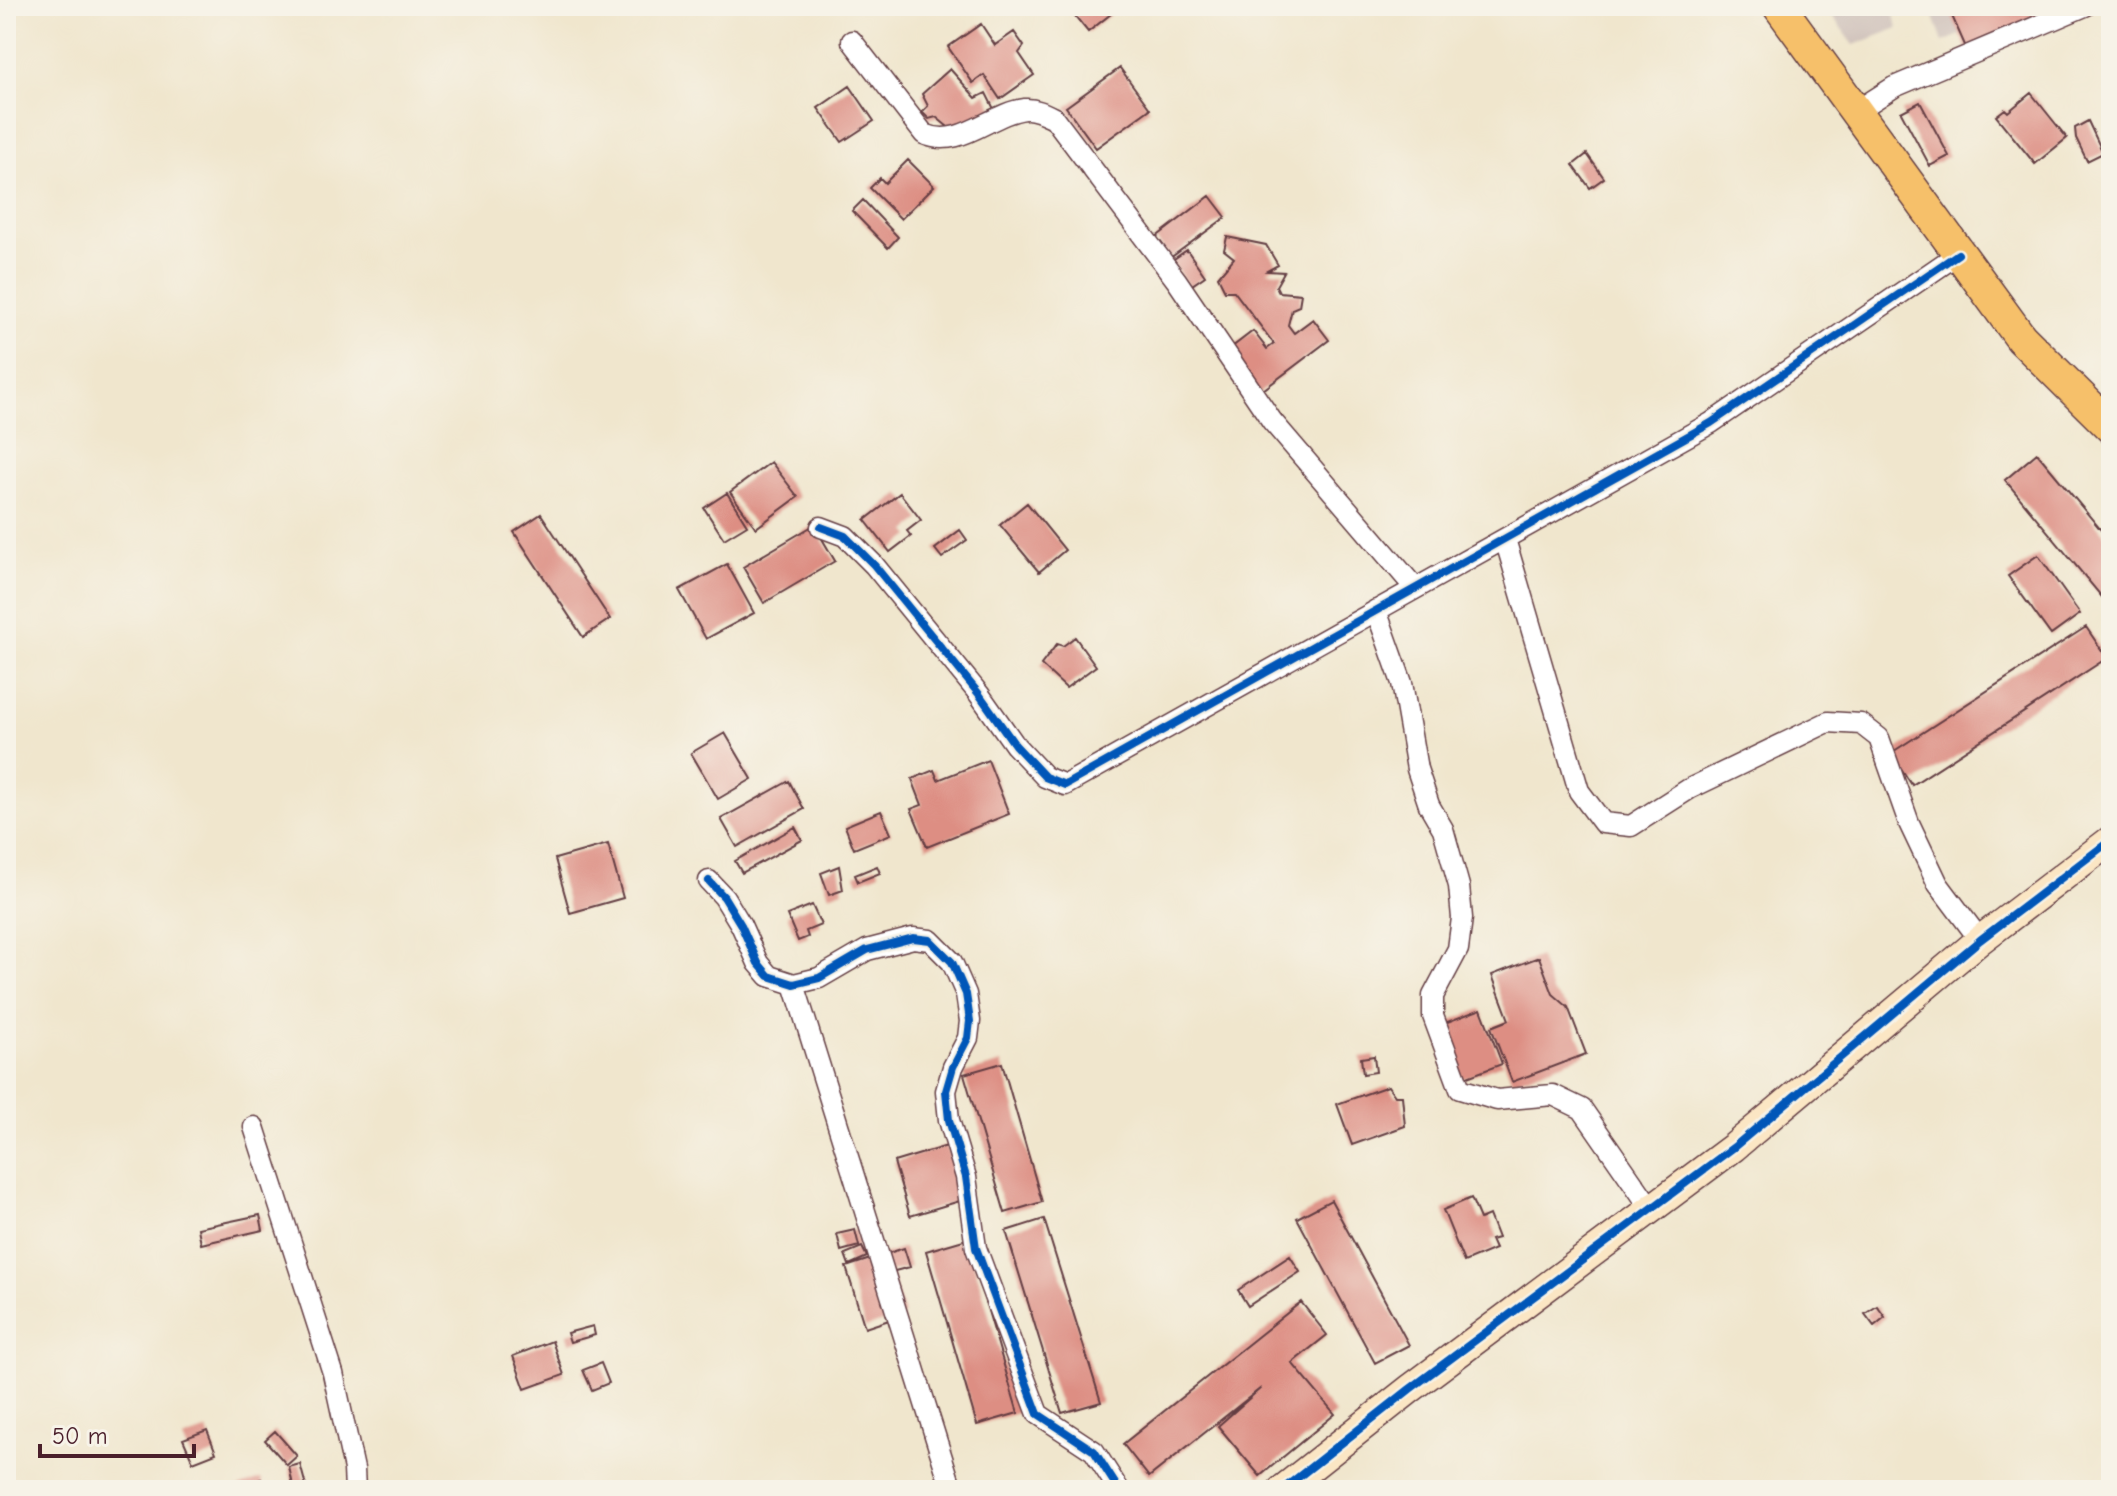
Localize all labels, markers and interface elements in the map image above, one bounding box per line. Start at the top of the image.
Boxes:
scale bar [40,1408,194,1458]
text: 50 m [52,1422,108,1450]

